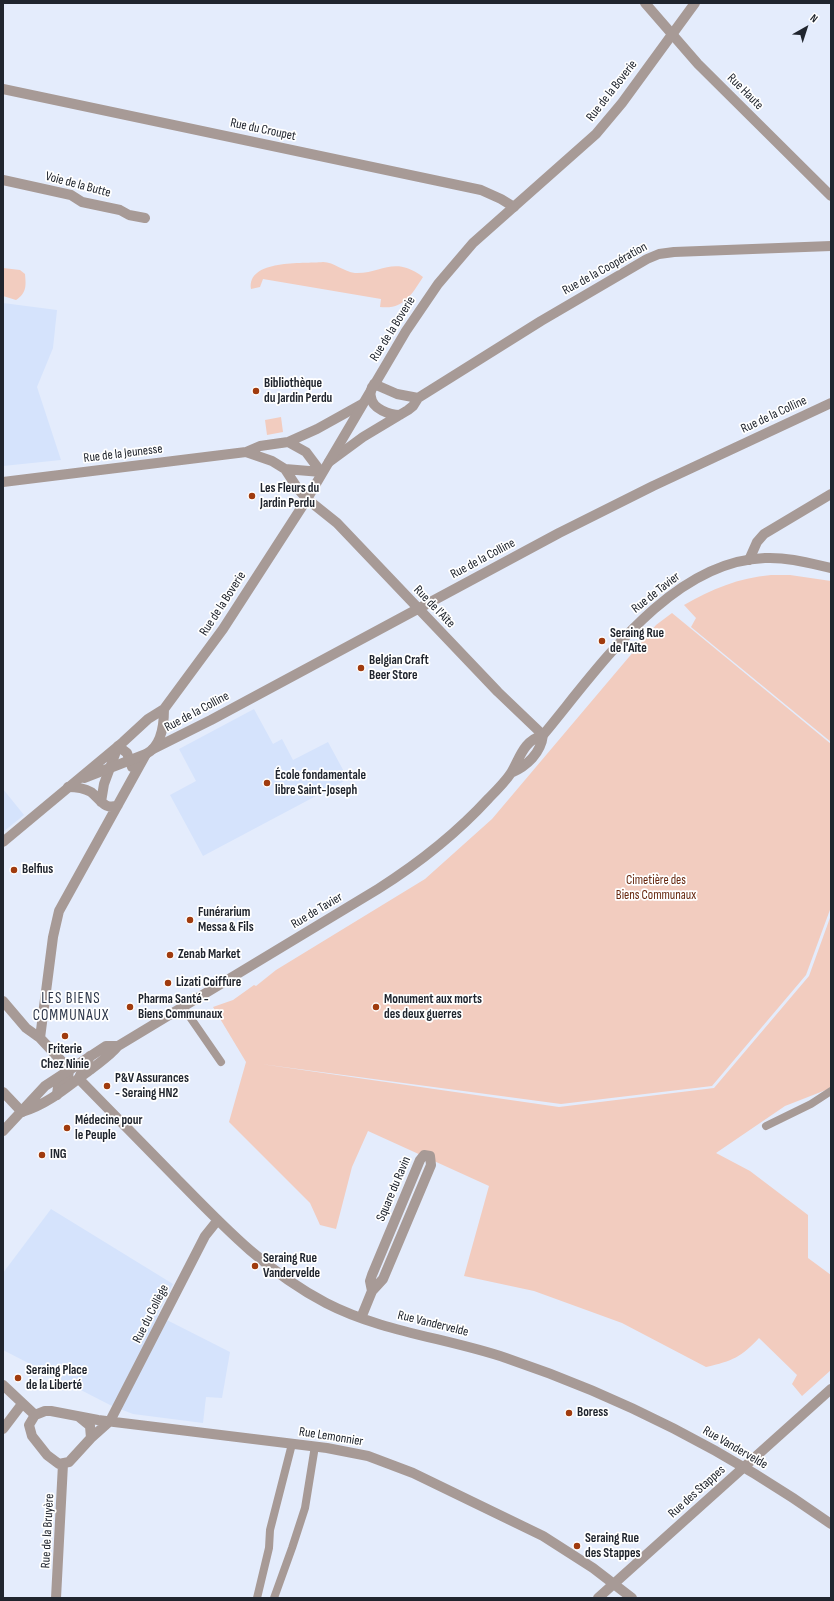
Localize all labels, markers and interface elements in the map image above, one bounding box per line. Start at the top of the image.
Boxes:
north arrow [786,8,826,48]
text: N [807,11,820,25]
street label: Rue de la Boverie [583,57,641,125]
street label: Rue Haute [724,71,766,113]
street label: Rue du Croupet [229,115,297,145]
street label: Voie de la Butte [44,169,112,201]
street label: Rue de la Coopération [560,239,650,299]
street label: Rue de la Boverie [367,294,419,364]
place label: Bibliothèque du Jardin Perdu [264,376,332,407]
marker: Bibliothèque du Jardin Perdu [251,386,261,396]
street label: Rue de la Colline [739,393,809,437]
street label: Rue de la Jeunesse [83,441,163,467]
place label: Les Fleurs du Jardin Perdu [260,481,319,512]
marker: Les Fleurs du Jardin Perdu [247,491,257,501]
street label: Rue de la Colline [448,535,518,583]
street label: Rue de la Boverie [196,569,250,639]
street label: Rue de Tavier [629,569,683,617]
street label: Rue de l'Aîte [410,583,458,631]
place label: Seraing Rue de l'Aîte [610,626,664,657]
marker: Seraing Rue de l'Aîte [597,636,607,646]
place label: Belgian Craft Beer Store [369,653,429,684]
marker: Belgian Craft Beer Store [356,663,366,673]
street label: Rue de la Colline [162,688,232,736]
place label: École fondamentale libre Saint-Joseph [275,768,366,799]
marker: École fondamentale libre Saint-Joseph [262,778,272,788]
place label: Belfius [22,862,53,878]
marker: Belfius [9,865,19,875]
park label: Cimetière des Biens Communaux [616,873,696,904]
street label: Rue de Tavier [288,890,346,932]
place label: Funérarium Messa & Fils [198,905,254,936]
marker: Funérarium Messa & Fils [185,915,195,925]
place label: Zenab Market [178,947,240,963]
marker: Zenab Market [165,950,175,960]
place label: Lizati Coiffure [176,975,241,991]
marker: Lizati Coiffure [163,978,173,988]
district label: LES BIENS COMMUNAUX [33,990,109,1025]
place label: Pharma Santé - Biens Communaux [138,992,223,1023]
place label: Monument aux morts des deux guerres [384,992,482,1023]
marker: Pharma Santé - Biens Communaux [125,1002,135,1012]
marker: Monument aux morts des deux guerres [371,1002,381,1012]
marker: Friterie Chez Ninie [60,1031,70,1041]
place label: Friterie Chez Ninie [41,1042,89,1073]
place label: P&V Assurances - Seraing HN2 [115,1071,189,1102]
marker: P&V Assurances - Seraing HN2 [102,1081,112,1091]
place label: Médecine pour le Peuple [75,1113,142,1144]
marker: Médecine pour le Peuple [62,1123,72,1133]
place label: ING [50,1147,67,1163]
marker: ING [37,1150,47,1160]
street label: Square du Ravin [373,1154,415,1224]
place label: Seraing Rue Vandervelde [263,1251,320,1282]
marker: Seraing Rue Vandervelde [250,1261,260,1271]
street label: Rue du Collège [130,1282,172,1346]
street label: Rue Vandervelde [396,1308,470,1340]
place label: Seraing Place de la Liberté [26,1363,87,1394]
marker: Seraing Place de la Liberté [13,1373,23,1383]
place label: Boress [577,1405,608,1421]
marker: Boress [564,1408,574,1418]
street label: Rue Vandervelde [700,1423,770,1473]
street label: Rue Lemonnier [298,1424,364,1450]
street label: Rue des Stappes [665,1462,729,1522]
street label: Rue de la Bruyère [38,1493,58,1569]
place label: Seraing Rue des Stappes [585,1531,640,1562]
marker: Seraing Rue des Stappes [572,1541,582,1551]

